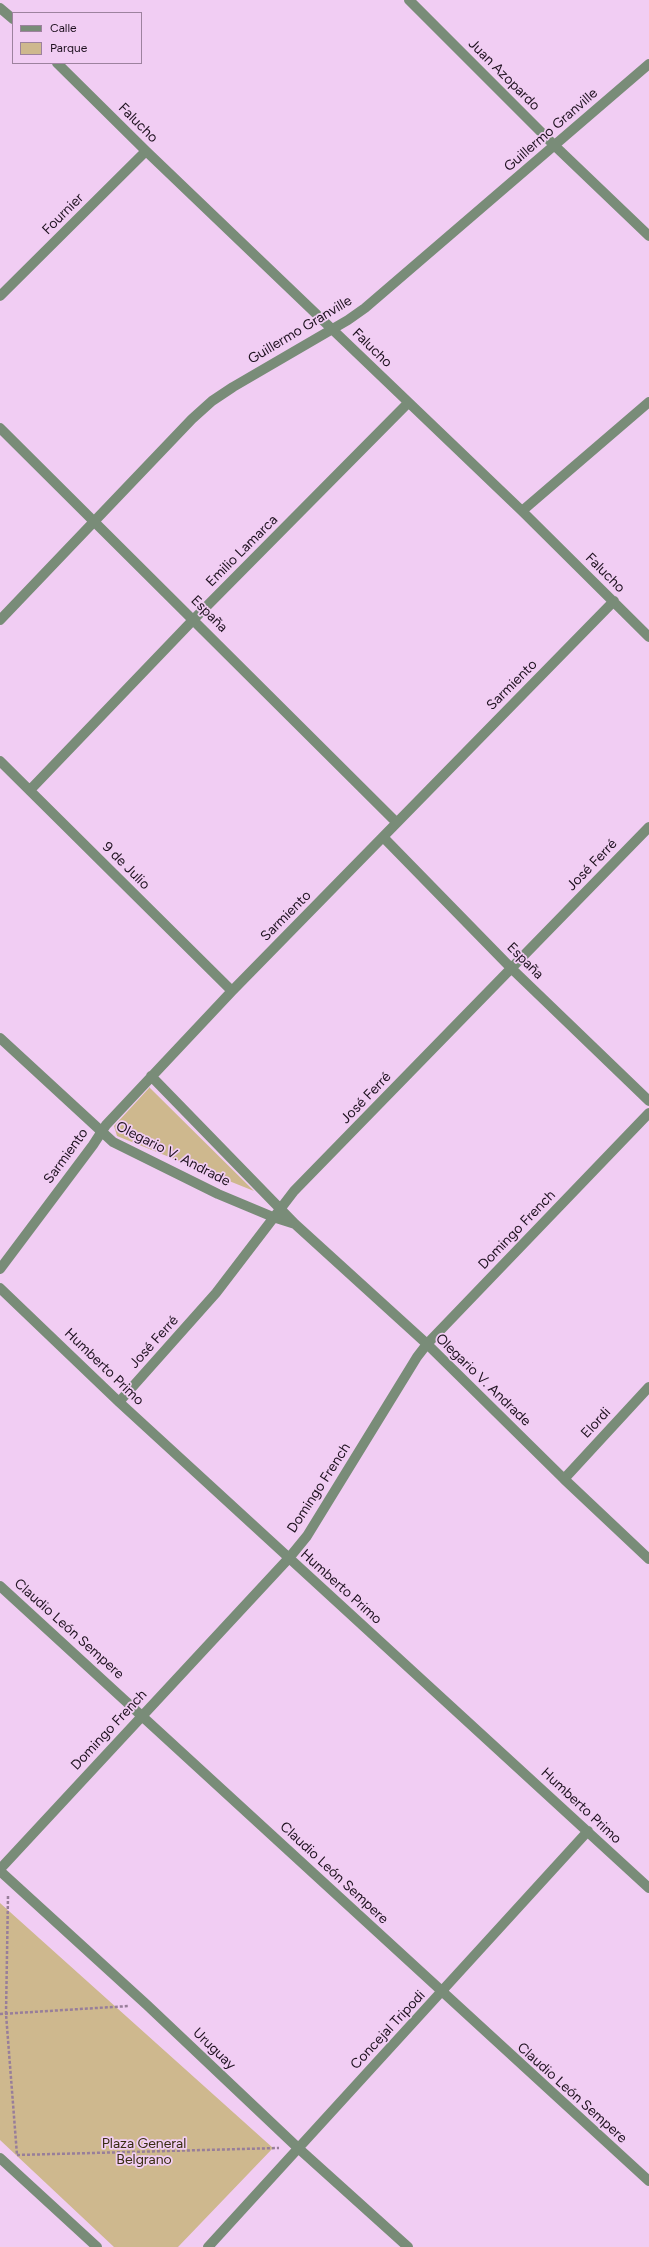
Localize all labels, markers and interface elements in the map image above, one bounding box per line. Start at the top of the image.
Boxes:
legend [12,12,142,64]
text: Calle [50,21,77,35]
street label: Juan Azopardo [465,36,543,114]
text: Parque [50,41,87,55]
street label: Guillermo Granville [501,85,601,175]
street label: Falucho [115,100,161,146]
street label: Fournier [39,190,87,238]
street label: Guillermo Granville [245,292,355,368]
street label: Falucho [349,325,395,371]
street label: Emilio Lamarca [203,512,281,590]
street label: Falucho [582,550,628,596]
street label: España [187,592,231,636]
street label: Sarmiento [483,656,541,714]
street label: José Ferré [563,836,621,894]
street label: 9 de Julio [99,839,153,893]
street label: Sarmiento [257,887,315,945]
street label: España [503,939,547,983]
street label: José Ferré [337,1069,395,1127]
street label: Olegario V. Andrade [113,1118,233,1190]
street label: Sarmiento [40,1125,92,1187]
street label: Domingo French [475,1187,559,1273]
street label: José Ferré [126,1312,182,1372]
street label: Humberto Primo [61,1325,147,1409]
street label: Olegario V. Andrade [432,1330,534,1430]
street label: Elordi [578,1404,614,1442]
street label: Domingo French [284,1440,354,1536]
street label: Humberto Primo [297,1546,385,1628]
street label: Claudio León Sempere [11,1575,127,1683]
street label: Domingo French [68,1686,150,1774]
street label: Humberto Primo [537,1764,625,1848]
street label: Claudio León Sempere [276,1818,392,1928]
street label: Concejal Tripodi [347,1987,429,2073]
street label: Uruguay [189,2025,239,2073]
street label: Claudio León Sempere [514,2039,630,2147]
park label: Plaza General Belgrano [102,2136,186,2168]

